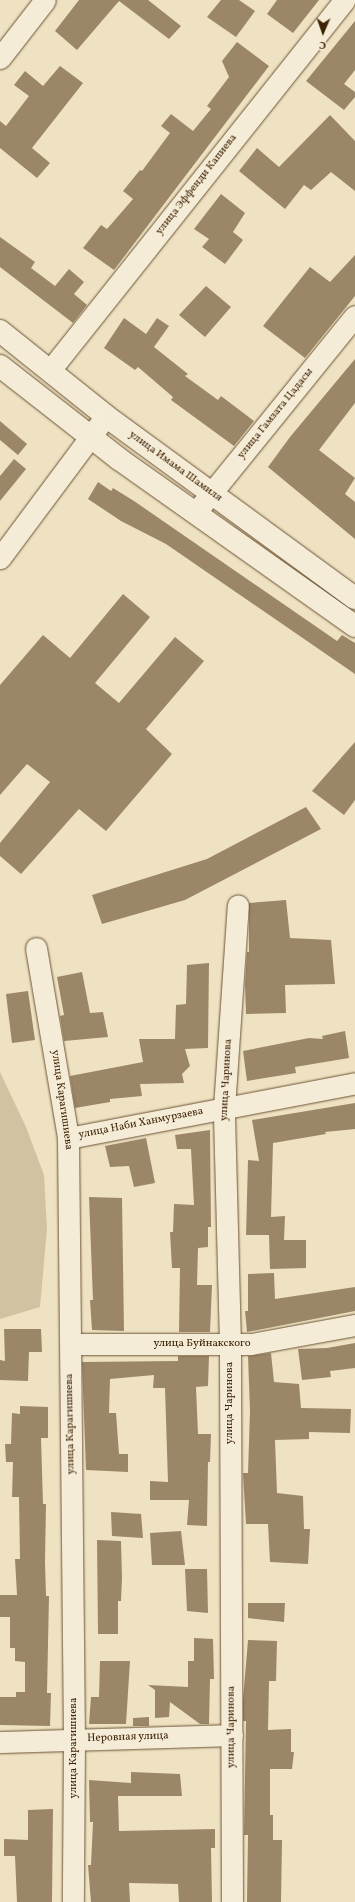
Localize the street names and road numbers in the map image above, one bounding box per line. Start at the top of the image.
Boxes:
street label: улица Эффенди Капиева [154,132,240,238]
street label: улица Гамзата Цадасы [235,366,317,462]
street label: улица Имама Шамиля [126,429,224,505]
street label: улица Чаринова [218,1039,236,1121]
street label: улица Карагишиева [47,1049,75,1151]
street label: улица Наби Ханмурзаева [77,1105,205,1143]
street label: улица Буйнакского [153,1337,251,1351]
street label: улица Чаринова [223,1362,237,1444]
street label: улица Карагишиева [64,1373,78,1475]
street label: улица Чаринова [225,1686,239,1768]
street label: улица Карагишиева [67,1698,81,1798]
street label: Неровная улица [87,1730,169,1746]

